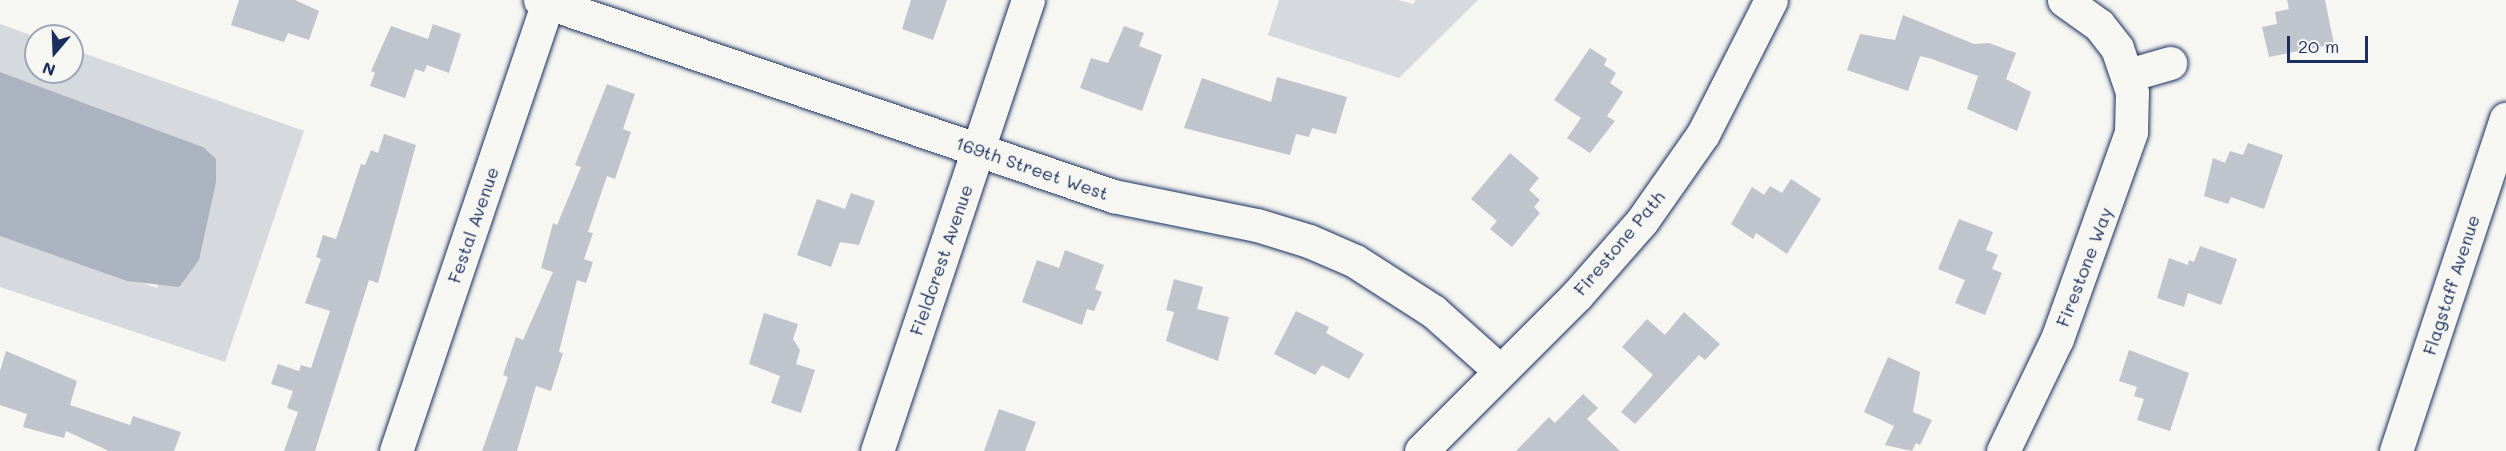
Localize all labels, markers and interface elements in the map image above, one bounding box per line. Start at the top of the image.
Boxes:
north arrow [24,24,84,84]
scale bar [2290,24,2371,62]
text: 20 m [2298,34,2339,58]
text: N [39,58,58,82]
street label: 169th Street West [953,132,1111,204]
street label: Festal Avenue [443,164,503,286]
street label: Fieldcrest Avenue [905,182,977,338]
street label: Firestone Path [1569,186,1669,300]
street label: Firestone Way [2051,204,2117,330]
street label: Flagstaff Avenue [2418,212,2484,358]

